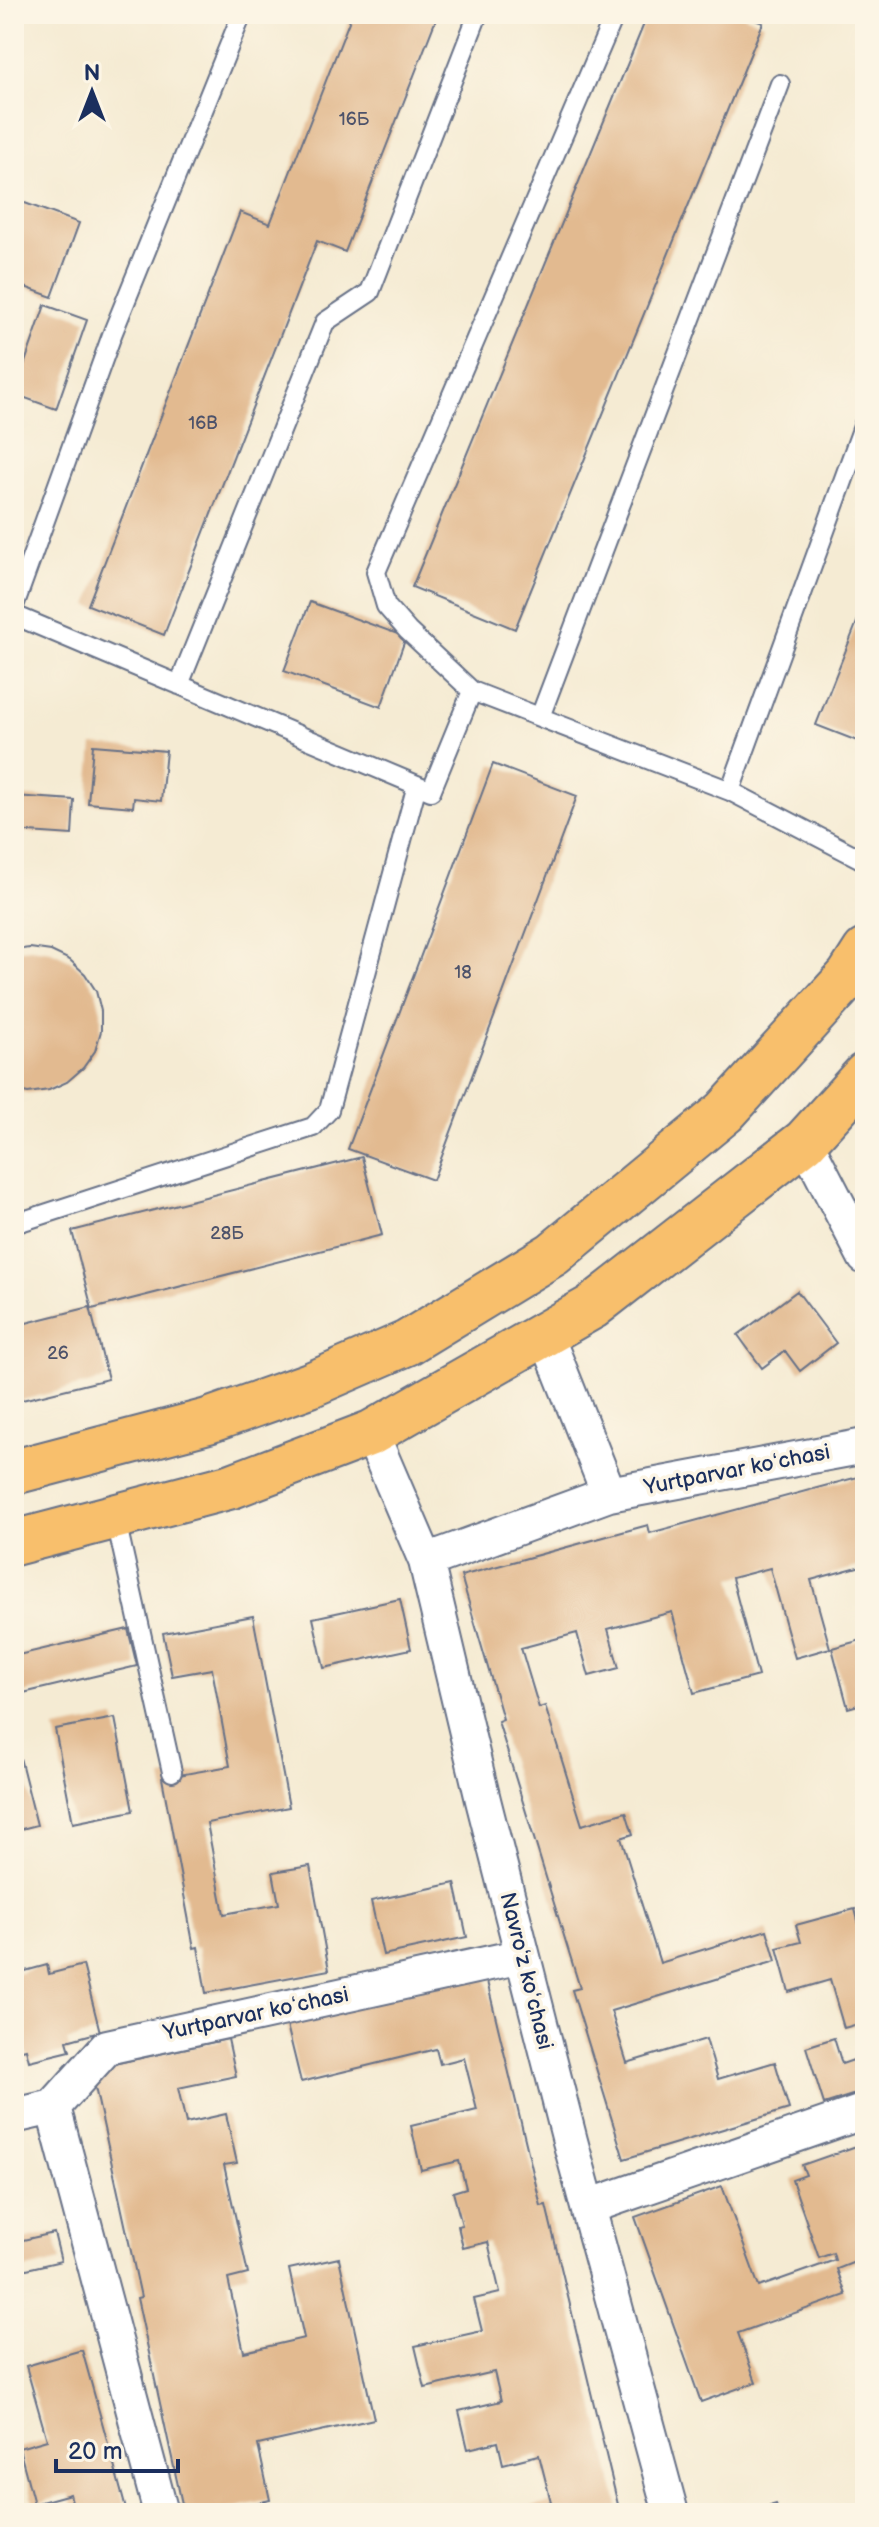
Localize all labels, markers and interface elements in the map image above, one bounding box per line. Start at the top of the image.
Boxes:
north arrow [52,52,132,132]
text: N [84,60,100,87]
house number: 16Б [339,109,370,130]
house number: 16В [188,413,218,434]
house number: 18 [454,962,472,983]
house number: 28Б [210,1223,244,1244]
house number: 26 [47,1343,69,1364]
street label: Yurtparvar koʻchasi [641,1439,832,1501]
street label: Navroʻz koʻchasi [493,1890,559,2052]
street label: Yurtparvar koʻchasi [160,1981,351,2047]
scale bar [56,2423,178,2473]
text: 20 m [68,2437,123,2466]

